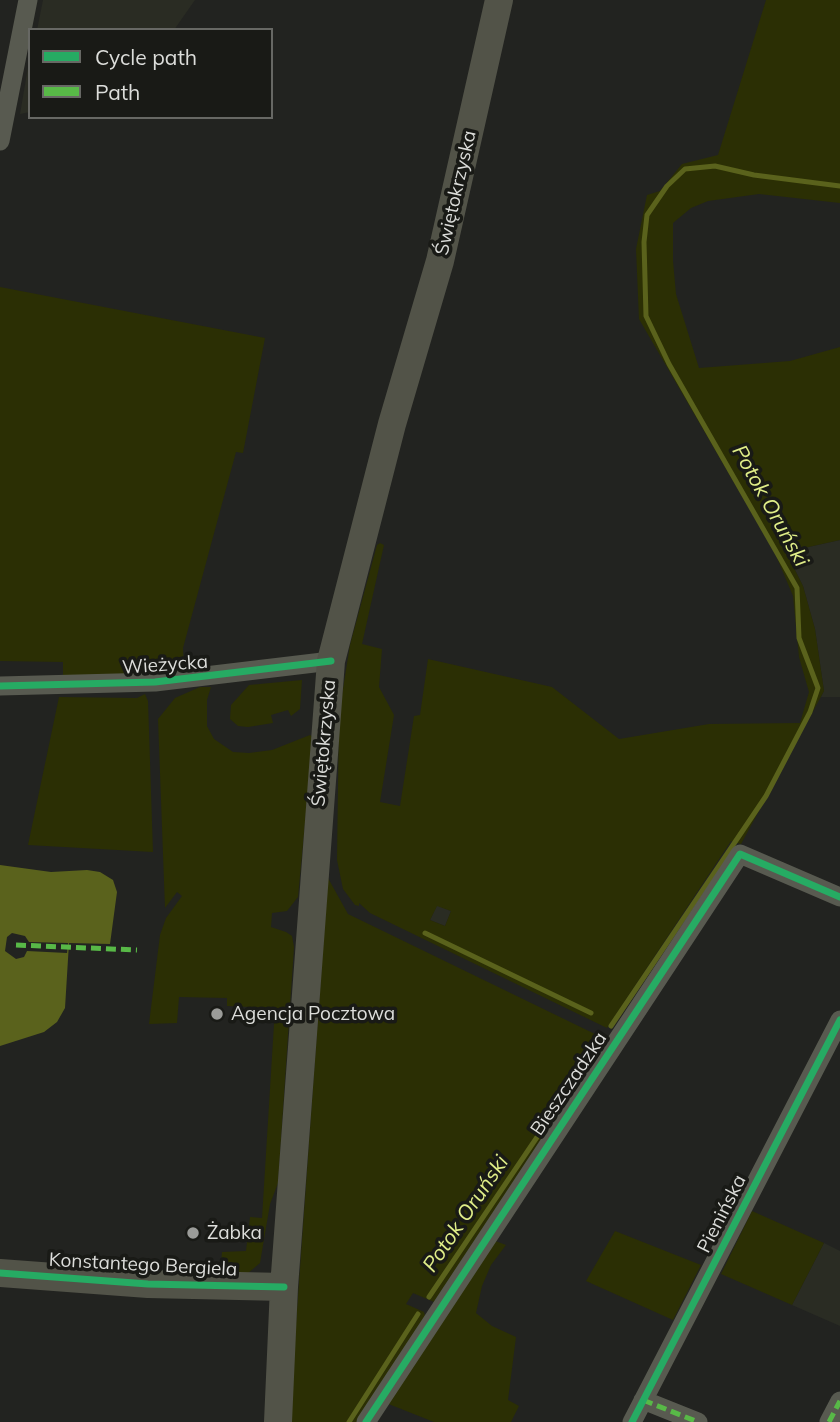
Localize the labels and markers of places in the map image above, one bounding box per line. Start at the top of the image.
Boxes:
place label: Agencja Pocztowa [231,1003,395,1025]
marker: Agencja Pocztowa [209,1006,225,1022]
place label: Żabka [207,1222,262,1244]
marker: Żabka [185,1225,201,1241]

